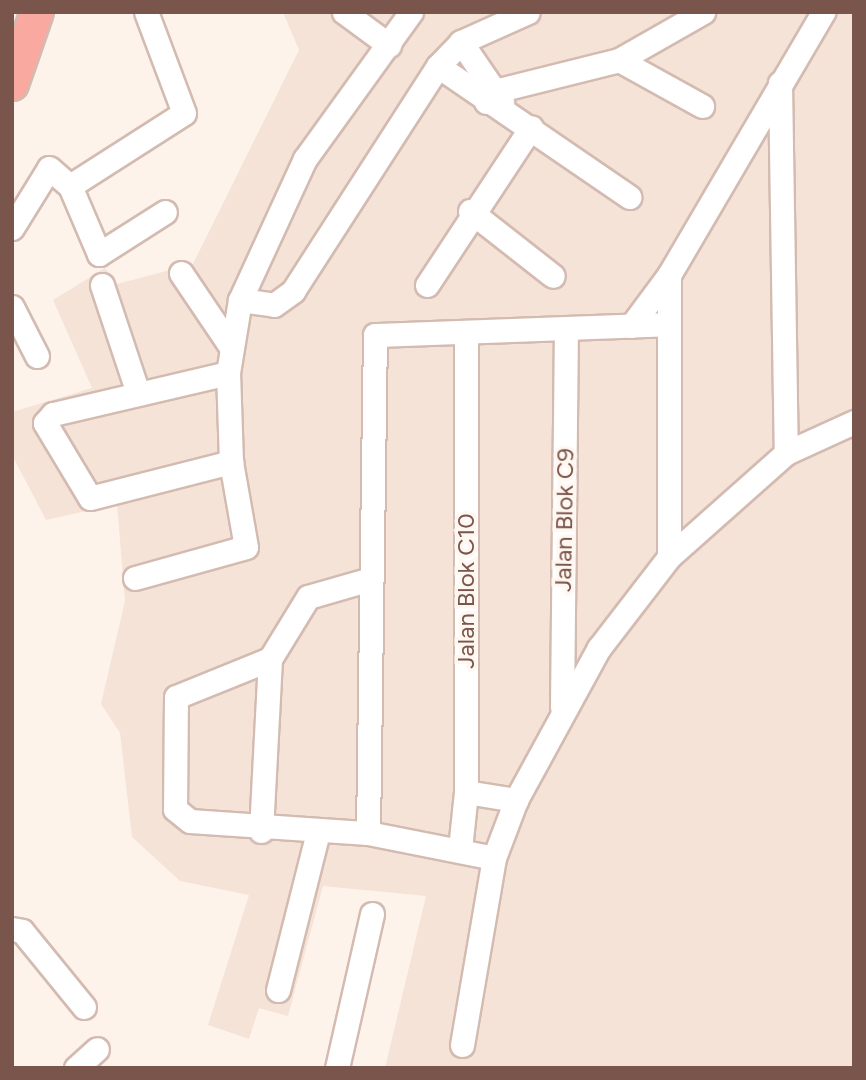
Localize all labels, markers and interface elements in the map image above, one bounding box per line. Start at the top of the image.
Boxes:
street label: Jalan Blok C9 [548,448,580,592]
street label: Jalan Blok C10 [452,513,480,669]

